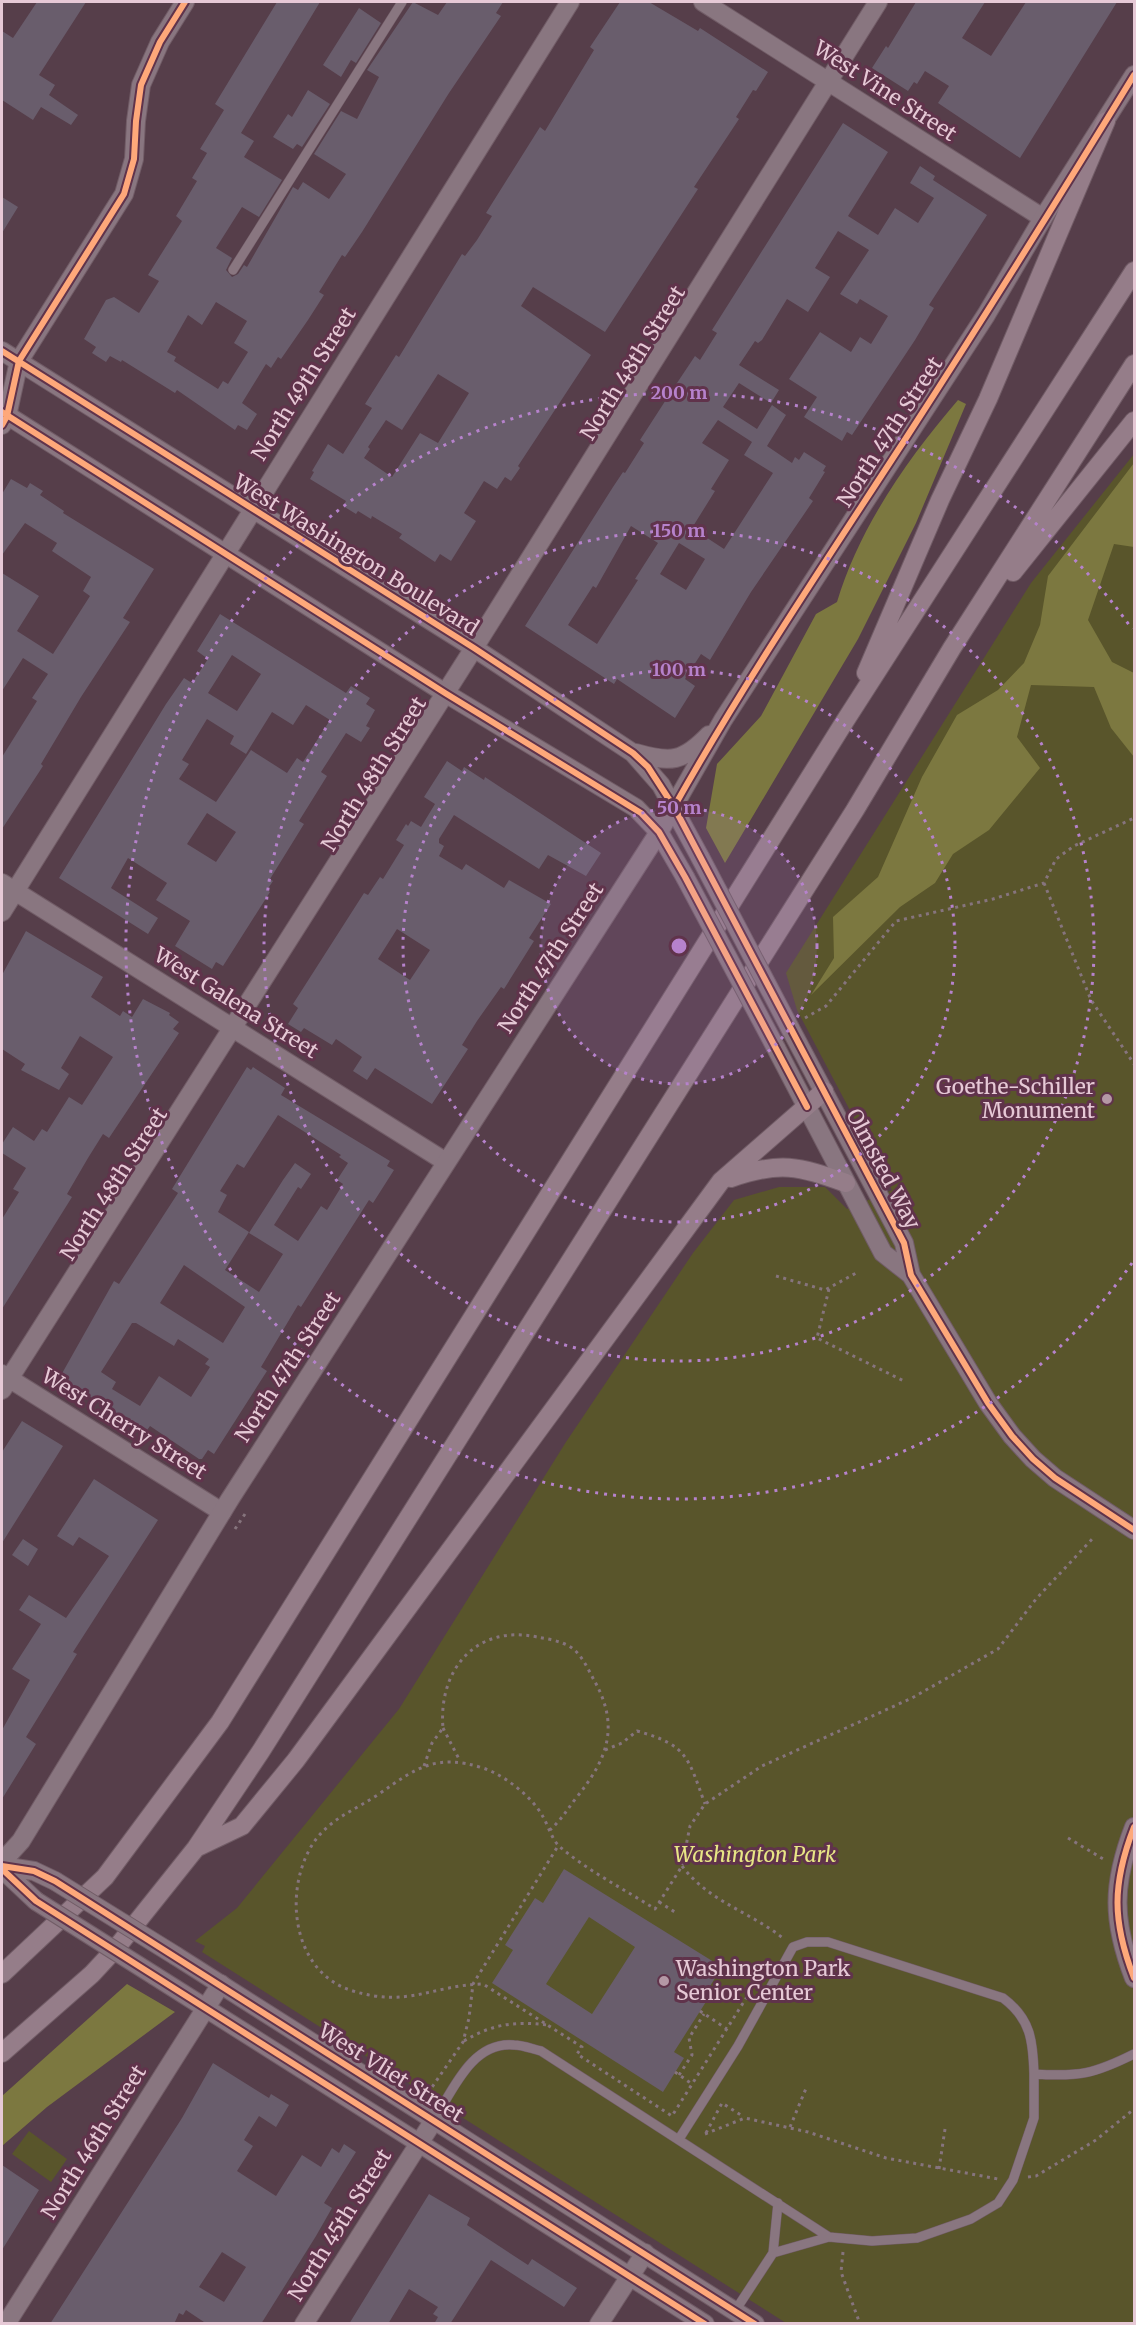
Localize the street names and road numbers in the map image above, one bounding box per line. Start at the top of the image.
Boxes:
street label: West Vine Street [808,34,962,147]
street label: North 48th Street [574,281,691,445]
street label: North 49th Street [245,302,362,466]
street label: North 47th Street [831,351,948,512]
street label: West Washington Boulevard [228,467,484,642]
street label: North 48th Street [315,692,432,856]
street label: North 47th Street [492,877,609,1038]
street label: West Galena Street [148,941,324,1064]
street label: North 48th Street [54,1102,173,1265]
street label: Olmsted Way [840,1104,927,1234]
street label: North 47th Street [229,1286,346,1447]
street label: West Cherry Street [36,1361,212,1485]
street label: West Vliet Street [313,2017,469,2128]
street label: North 46th Street [35,2060,152,2224]
street label: North 45th Street [282,2144,397,2306]

